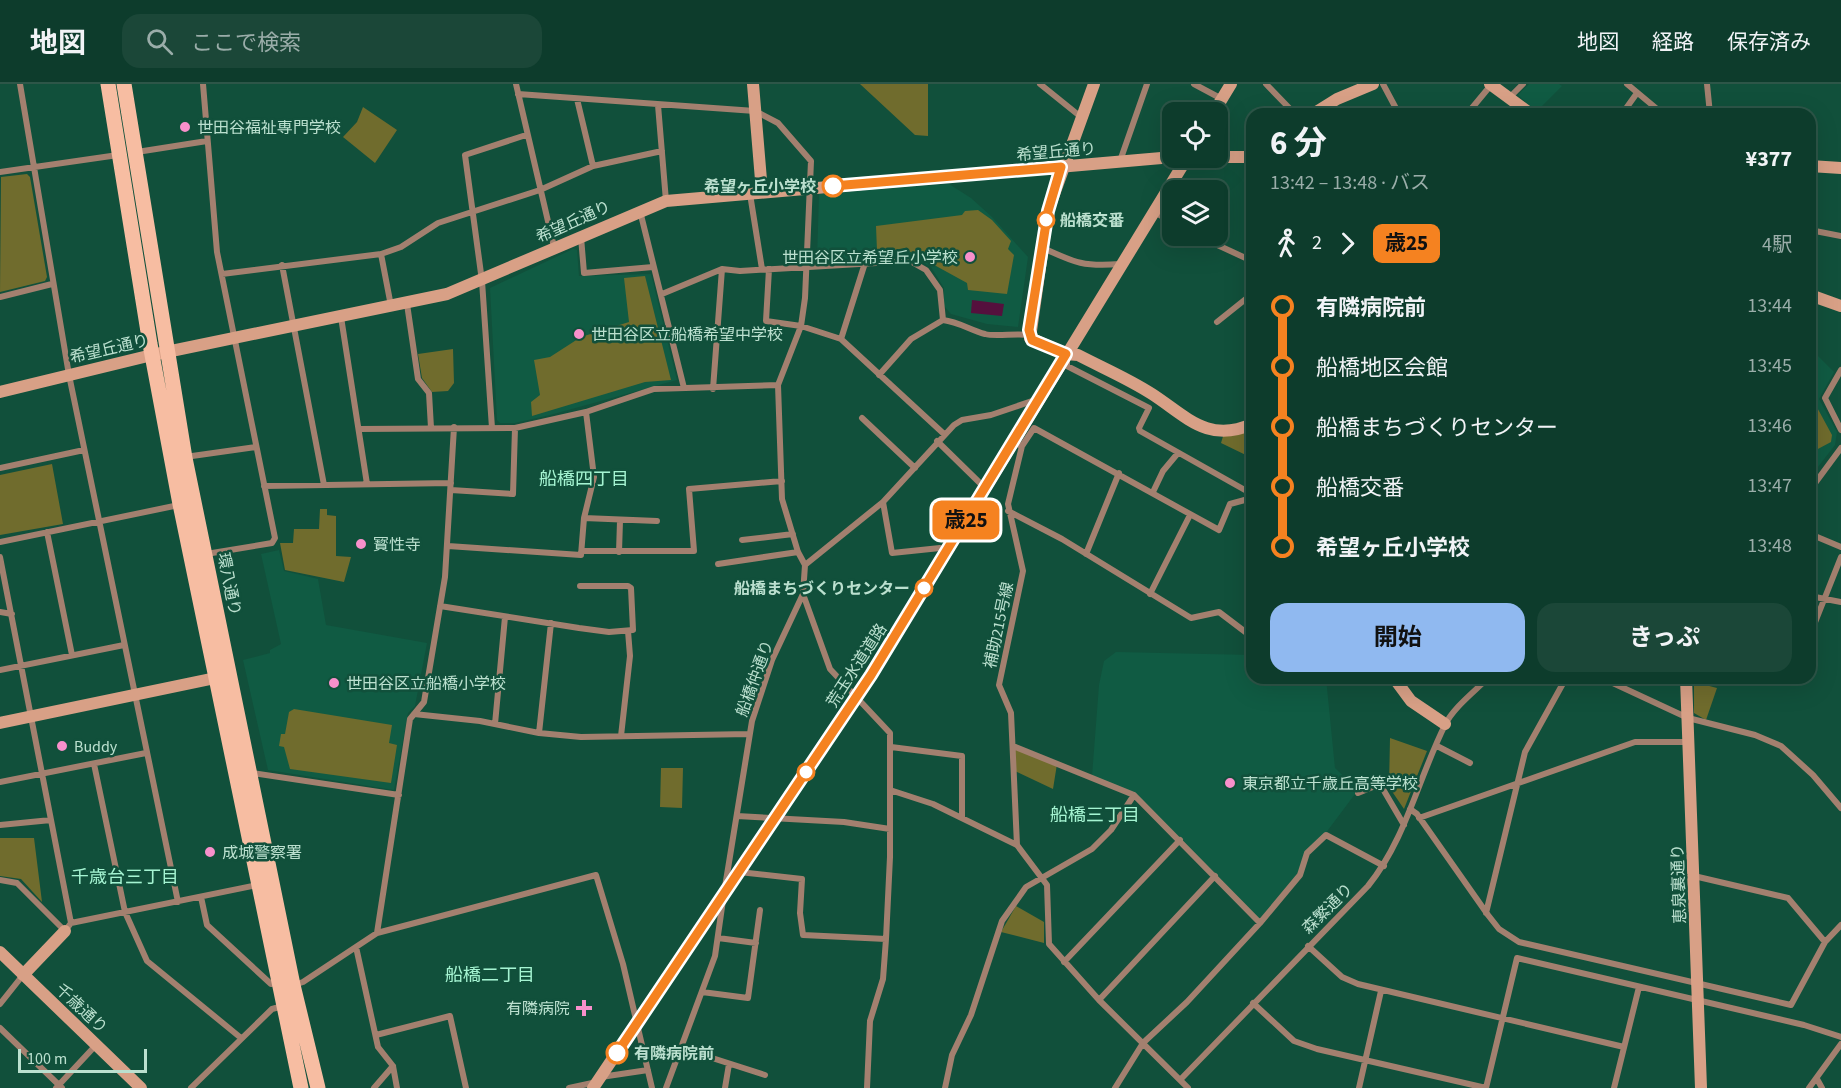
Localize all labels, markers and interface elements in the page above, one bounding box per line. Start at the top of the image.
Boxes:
search box [122,14,542,68]
text: 地図 [30,23,86,63]
icon: search [143,25,176,58]
text: ここで検索 [191,27,301,59]
text: 地図 [1577,27,1619,57]
text: 経路 [1652,27,1694,57]
text: 保存済み [1727,27,1811,57]
map controls [1162,102,1228,246]
button: locate [1162,102,1228,168]
place label: 世田谷福祉専門学校 [197,117,341,139]
marker: 世田谷福祉専門学校 [178,120,192,134]
text: 6 分 [1270,120,1327,167]
street label: 希望丘通り [1015,138,1097,166]
text: ¥377 [1746,143,1792,175]
text: 13:42 – 13:48 · バス [1270,169,1430,197]
marker: 希望ヶ丘小学校 [822,175,844,197]
place label: 希望ヶ丘小学校 [704,176,816,198]
button: layers [1162,180,1228,246]
street label: 希望丘通り [532,196,614,248]
place label: 船橋交番 [1060,210,1124,232]
marker: 船橋交番 [1037,211,1055,229]
icon: walk [1270,227,1303,260]
icon: forward [1331,227,1364,260]
text: 歳25 [1385,228,1428,258]
text: 2 [1312,229,1322,257]
text: 4駅 [1762,231,1792,259]
place label: 世田谷区立希望丘小学校 [782,247,958,269]
marker: 世田谷区立希望丘小学校 [963,250,977,264]
text: 有隣病院前 [1316,292,1426,324]
text: 13:44 [1747,292,1792,320]
place label: 世田谷区立船橋希望中学校 [591,324,783,346]
marker: 世田谷区立船橋希望中学校 [572,327,586,341]
street label: 希望丘通り [68,329,151,369]
text: 船橋地区会館 [1316,352,1448,384]
text: 13:45 [1747,352,1792,380]
text: 船橋まちづくりセンター [1316,412,1558,444]
text: 13:46 [1747,412,1792,440]
district label: 船橋四丁目 [539,467,629,492]
text: 船橋交番 [1316,472,1404,504]
text: 13:47 [1747,472,1792,500]
line badge: 歳25 [932,500,1000,540]
text: 歳25 [944,505,988,535]
text: 希望ヶ丘小学校 [1316,532,1470,564]
text: 13:48 [1747,532,1792,560]
place label: 寳性寺 [373,534,421,556]
marker: 寳性寺 [354,537,368,551]
street label: 環八通り [212,551,246,618]
place label: 船橋まちづくりセンター [734,578,910,600]
marker: 船橋まちづくりセンター [915,579,933,597]
street label: 補助215号線 [979,580,1019,670]
button: 開始 [1270,603,1525,672]
button: きっぷ [1537,603,1792,672]
street label: 荒玉水道道路 [821,619,892,712]
street label: 船橋仲通り [731,637,779,720]
place label: 世田谷区立船橋小学校 [346,673,506,695]
marker: 世田谷区立船橋小学校 [327,676,341,690]
place label: Buddy [74,736,118,758]
marker: Buddy [55,739,69,753]
unlabelled marker [797,763,815,781]
place label: 東京都立千歳丘高等学校 [1242,773,1418,795]
marker: 東京都立千歳丘高等学校 [1223,776,1237,790]
district label: 船橋三丁目 [1050,803,1140,828]
place label: 成城警察署 [222,842,302,864]
street label: 恵泉裏通り [1667,844,1691,924]
marker: 成城警察署 [203,845,217,859]
district label: 千歳台三丁目 [71,865,179,890]
street label: 森繁通り [1297,878,1358,939]
district label: 船橋二丁目 [445,963,535,988]
street label: 千歳通り [50,979,112,1039]
place label: 有隣病院 [506,998,570,1020]
marker: 有隣病院 [575,999,593,1017]
marker: 有隣病院前 [606,1042,628,1064]
place label: 有隣病院前 [634,1043,714,1065]
scale bar [18,1046,147,1074]
text: 100 m [27,1048,67,1070]

